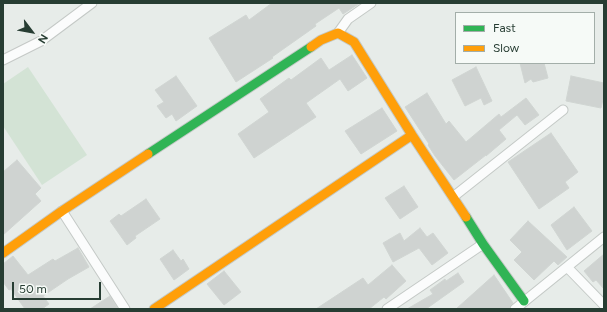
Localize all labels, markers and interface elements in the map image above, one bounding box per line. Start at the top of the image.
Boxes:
north arrow [12,12,52,52]
legend [455,12,595,64]
text: Fast [493,21,516,35]
text: N [35,32,50,46]
text: Slow [493,41,519,55]
scale bar [14,274,103,300]
text: 50 m [19,282,47,296]

